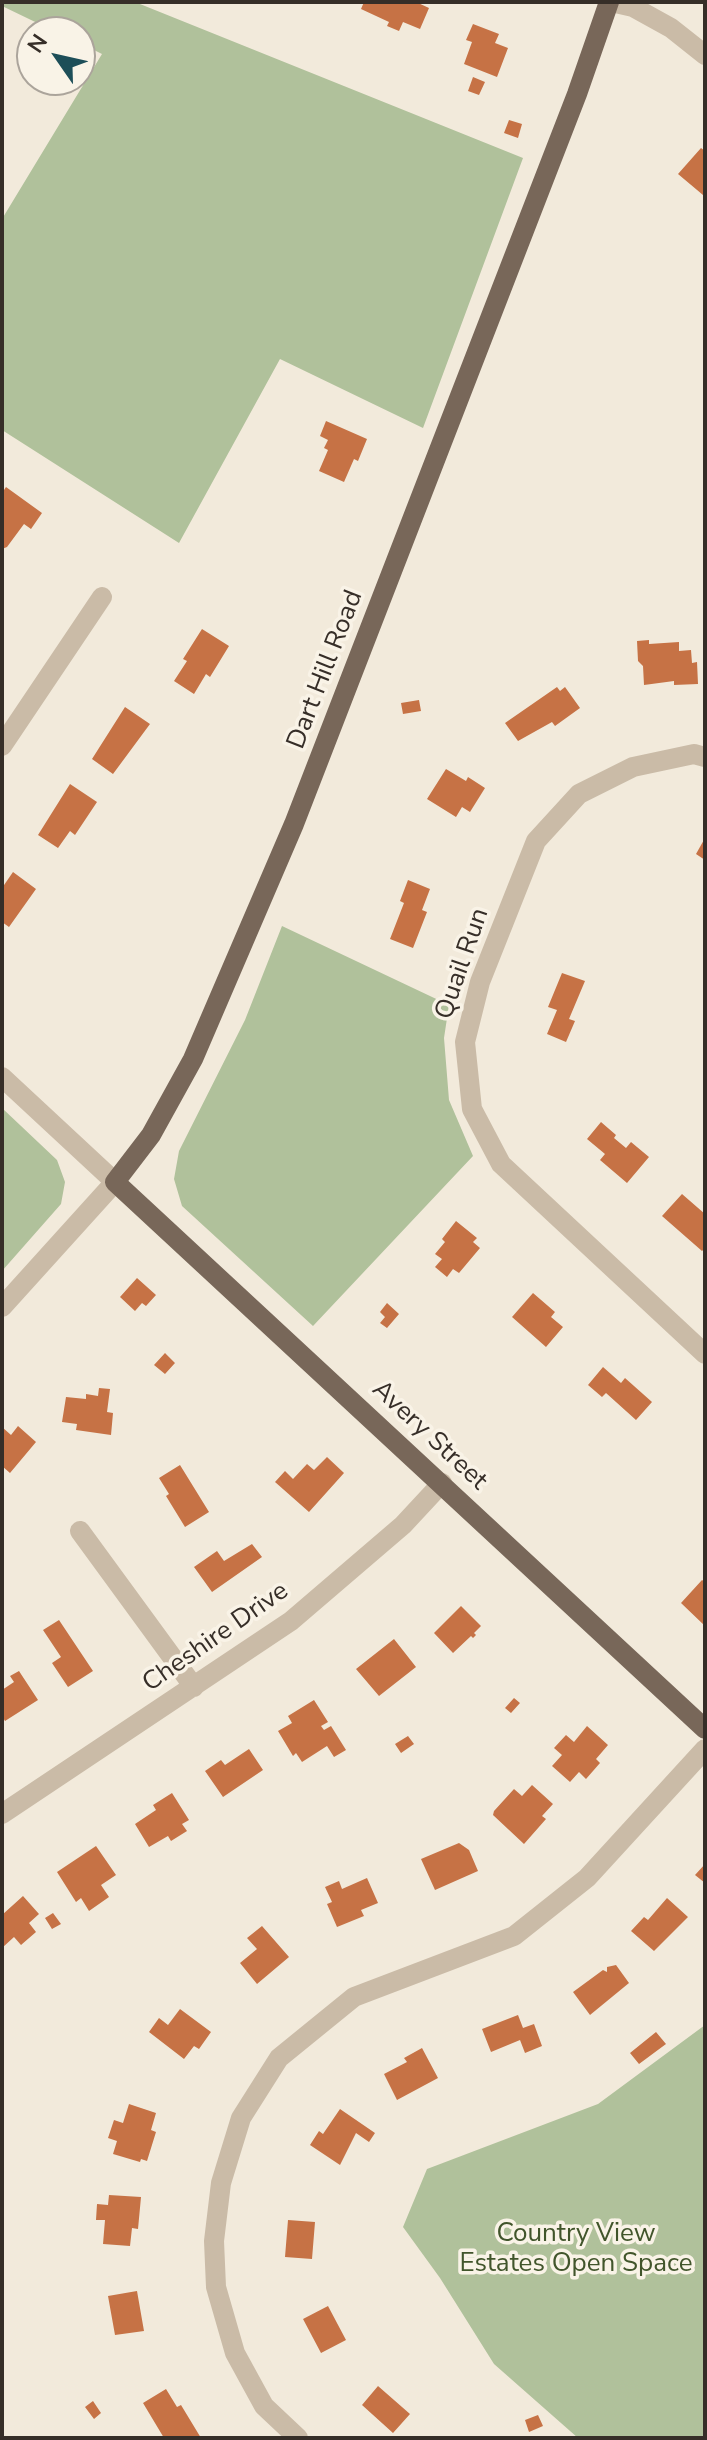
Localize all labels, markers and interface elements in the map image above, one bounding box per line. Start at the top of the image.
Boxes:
north arrow [16,16,96,96]
text: N [21,28,55,59]
street label: Dart Hill Road [281,586,371,754]
street label: Quail Run [429,904,497,1024]
street label: Avery Street [365,1375,493,1497]
street label: Cheshire Drive [137,1576,295,1700]
park label: Country View Estates Open Space [459,2219,693,2280]

